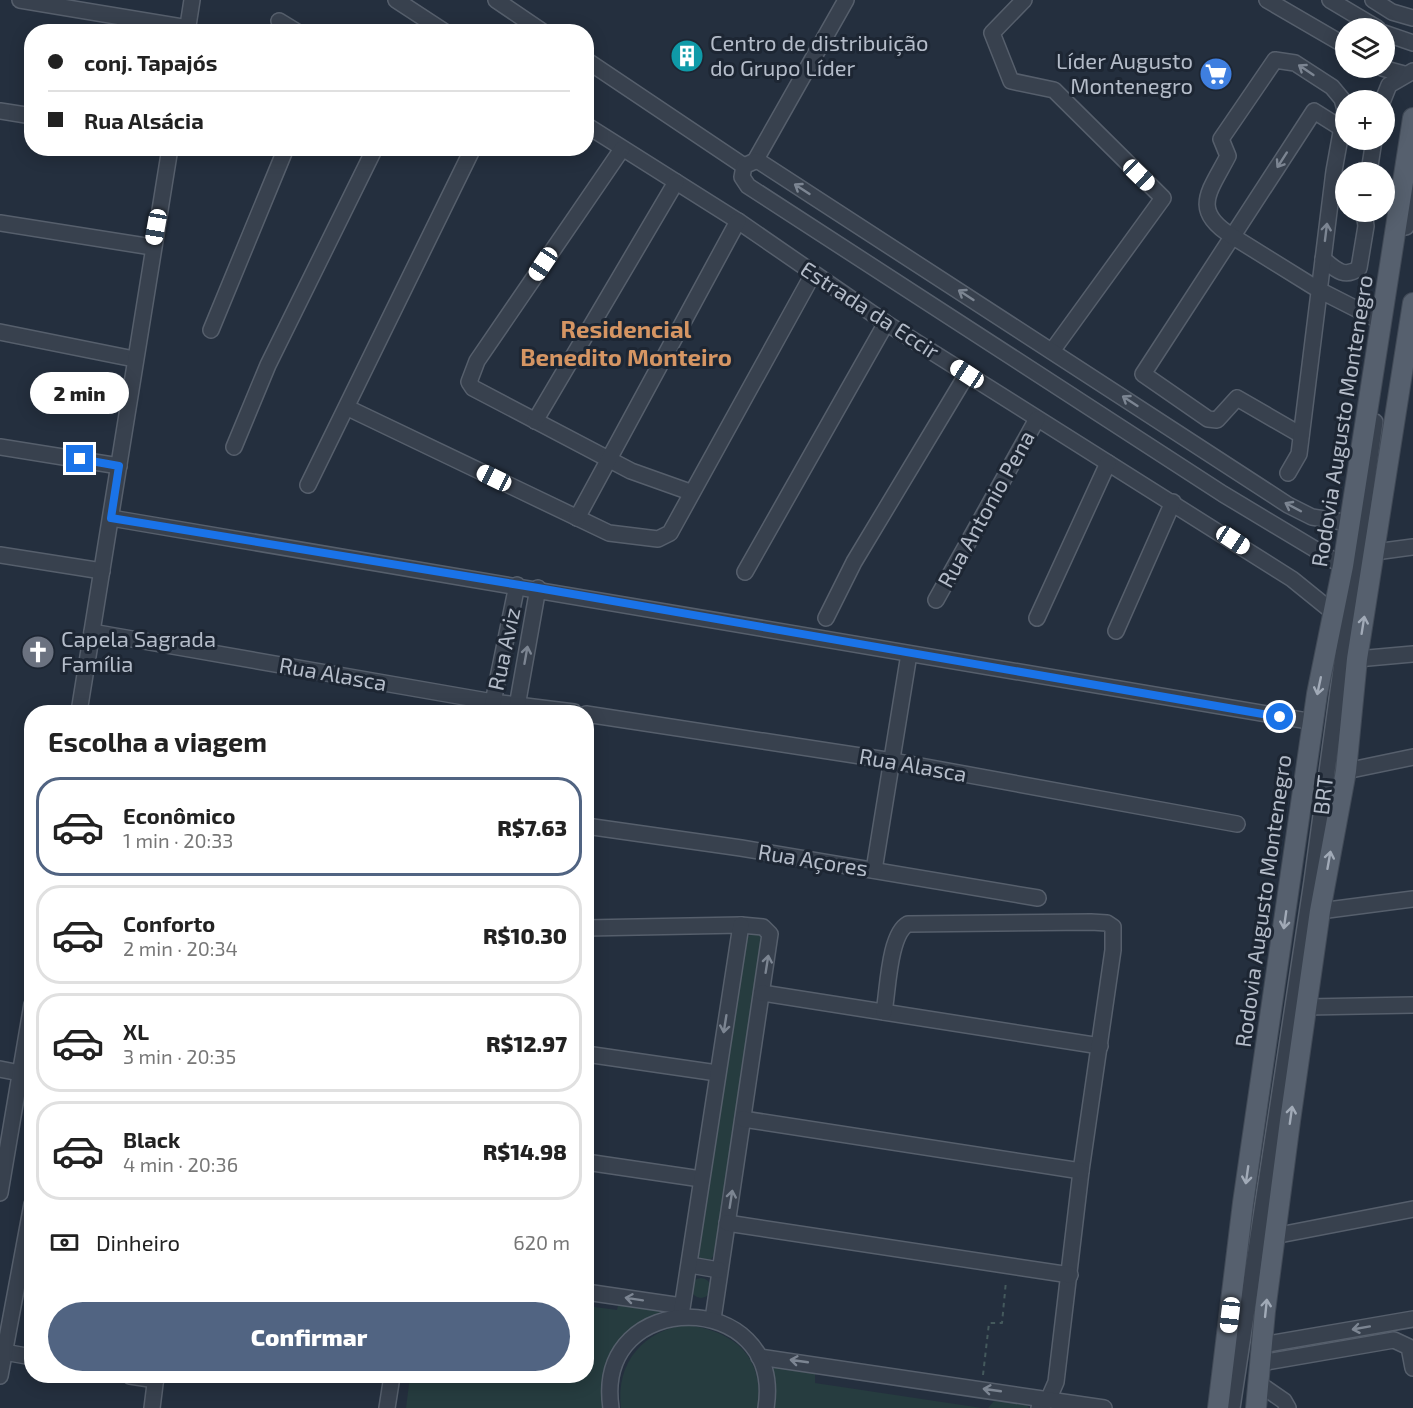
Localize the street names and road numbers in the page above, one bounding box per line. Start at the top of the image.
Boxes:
street label: Estrada da Eccir [796,255,945,364]
street label: Rodovia Augusto Montenegro [1305,273,1377,569]
street label: Rua Antonio Pena [931,426,1039,591]
street label: Rua Aviz [482,605,524,693]
street label: Rua Alasca [277,651,389,695]
street label: Rua Alasca [857,742,969,786]
street label: Rodovia Augusto Montenegro [1229,753,1295,1049]
street label: BRT [1307,773,1337,816]
street label: Rua Açores [756,837,870,883]

